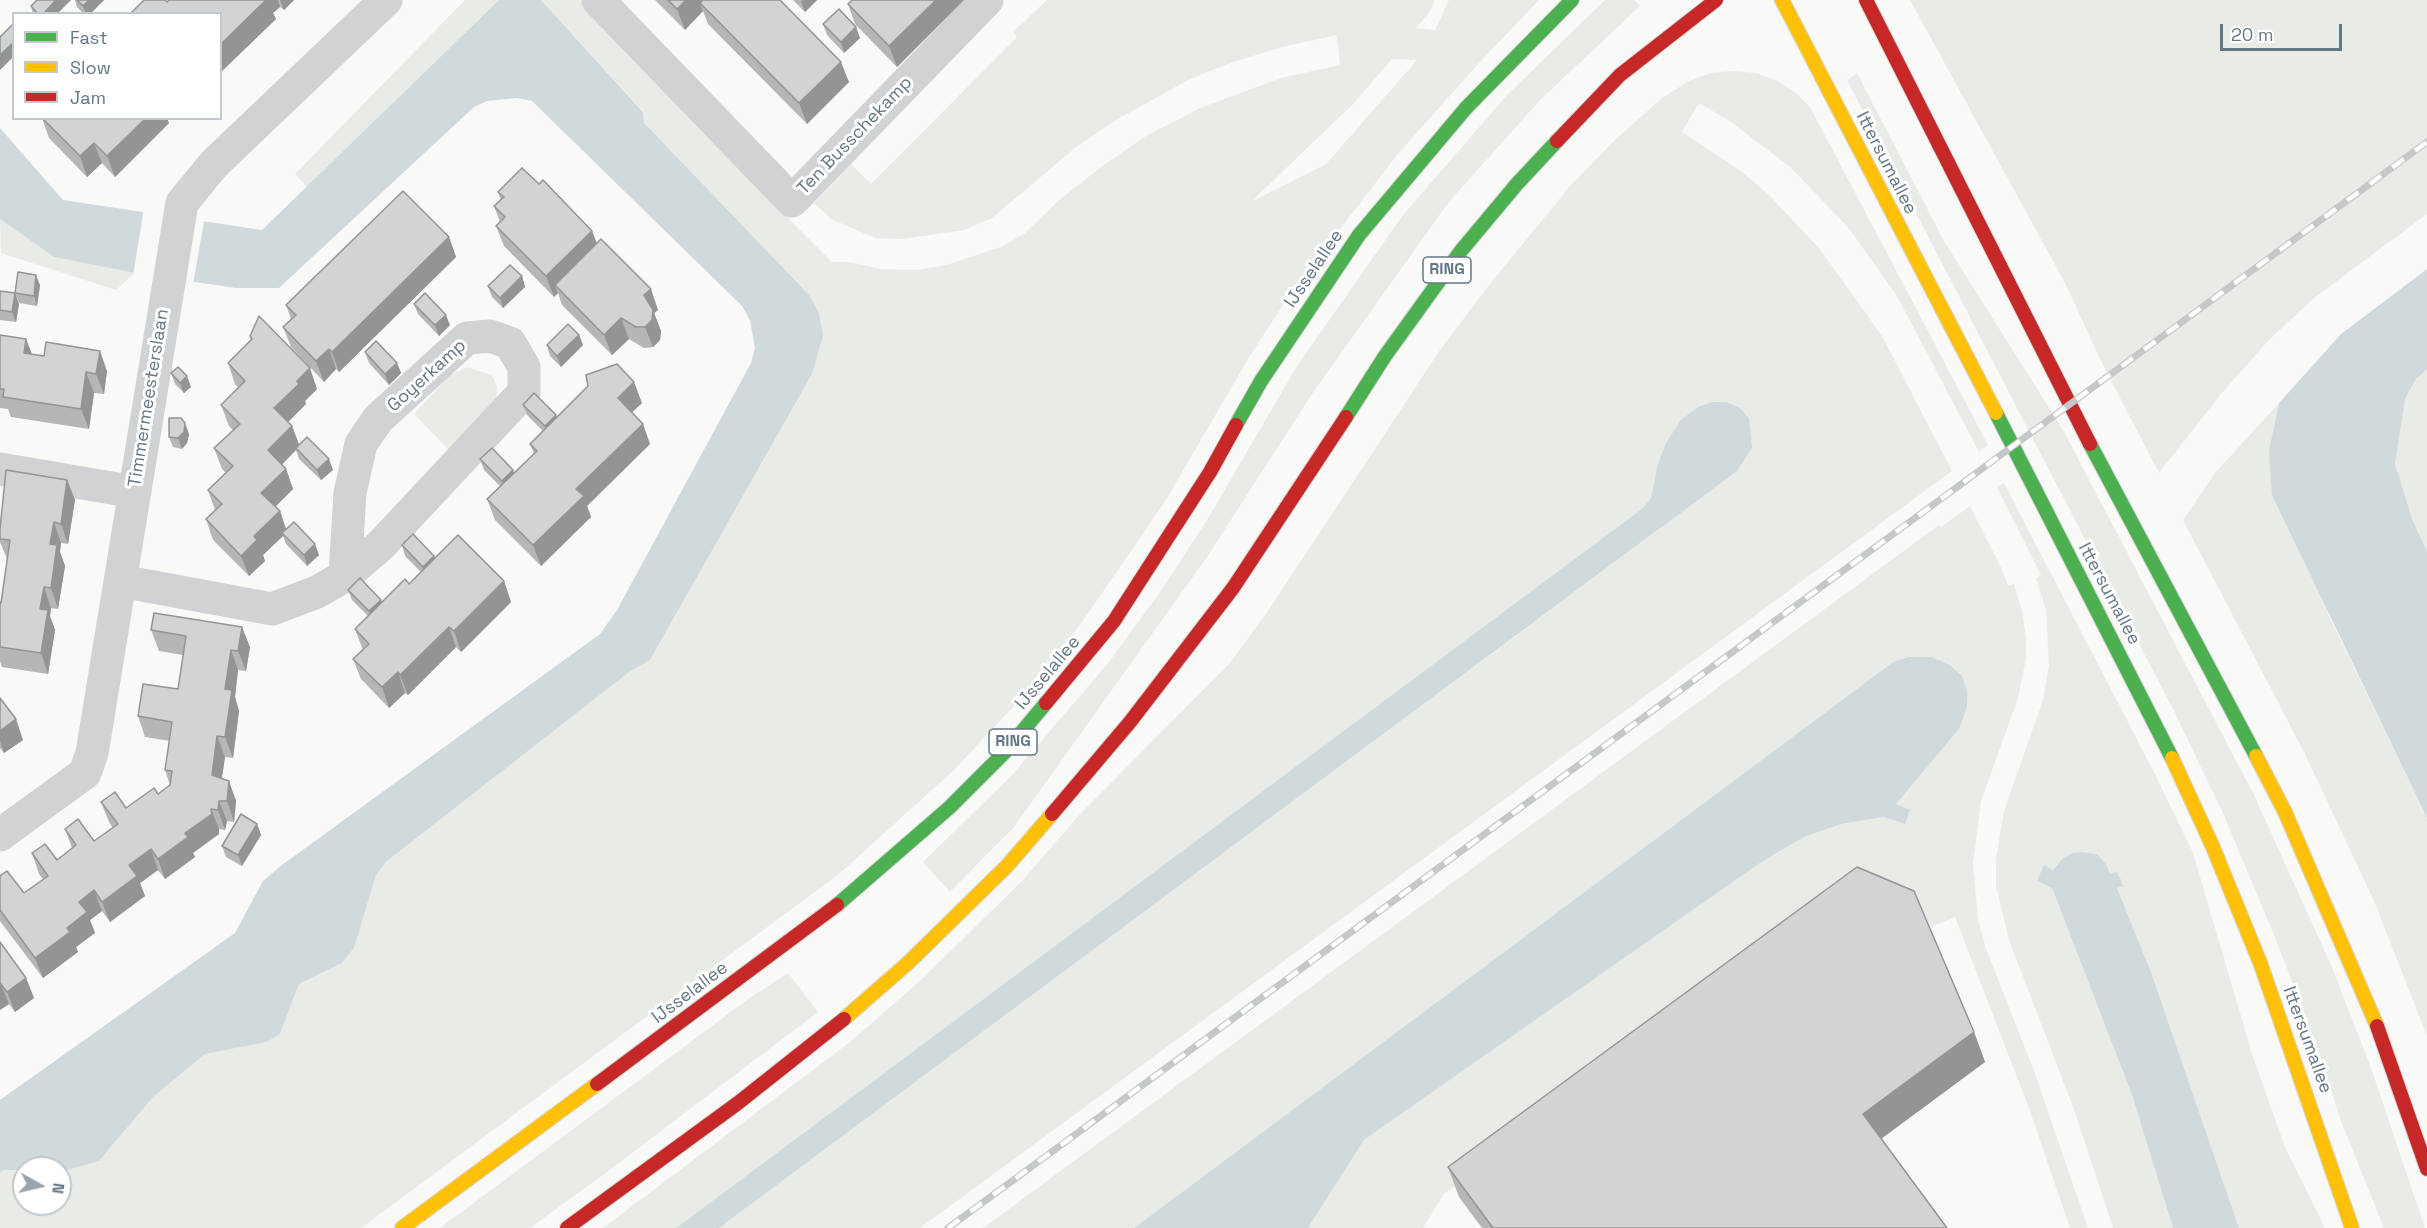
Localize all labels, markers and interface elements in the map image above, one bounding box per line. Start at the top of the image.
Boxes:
legend [12,12,222,120]
scale bar [2223,12,2344,50]
text: 20 m [2231,23,2274,46]
text: Fast [70,26,107,49]
text: Slow [70,56,111,79]
street label: Ten Busschekamp [793,72,917,200]
text: Jam [70,86,106,109]
street label: Ittersumallee [1851,108,1921,218]
street label: IJsselallee [1280,226,1348,312]
road number: RING [1423,257,1471,283]
street label: Timmermeesterslaan [124,307,174,489]
street label: Goyerkamp [383,335,471,417]
street label: Ittersumallee [2073,539,2145,649]
street label: IJsselallee [1011,632,1085,714]
road number: RING [989,729,1037,755]
street label: IJsselallee [648,957,732,1029]
street label: Ittersumallee [2278,984,2336,1096]
north arrow [12,1156,72,1216]
text: N [47,1182,69,1195]

